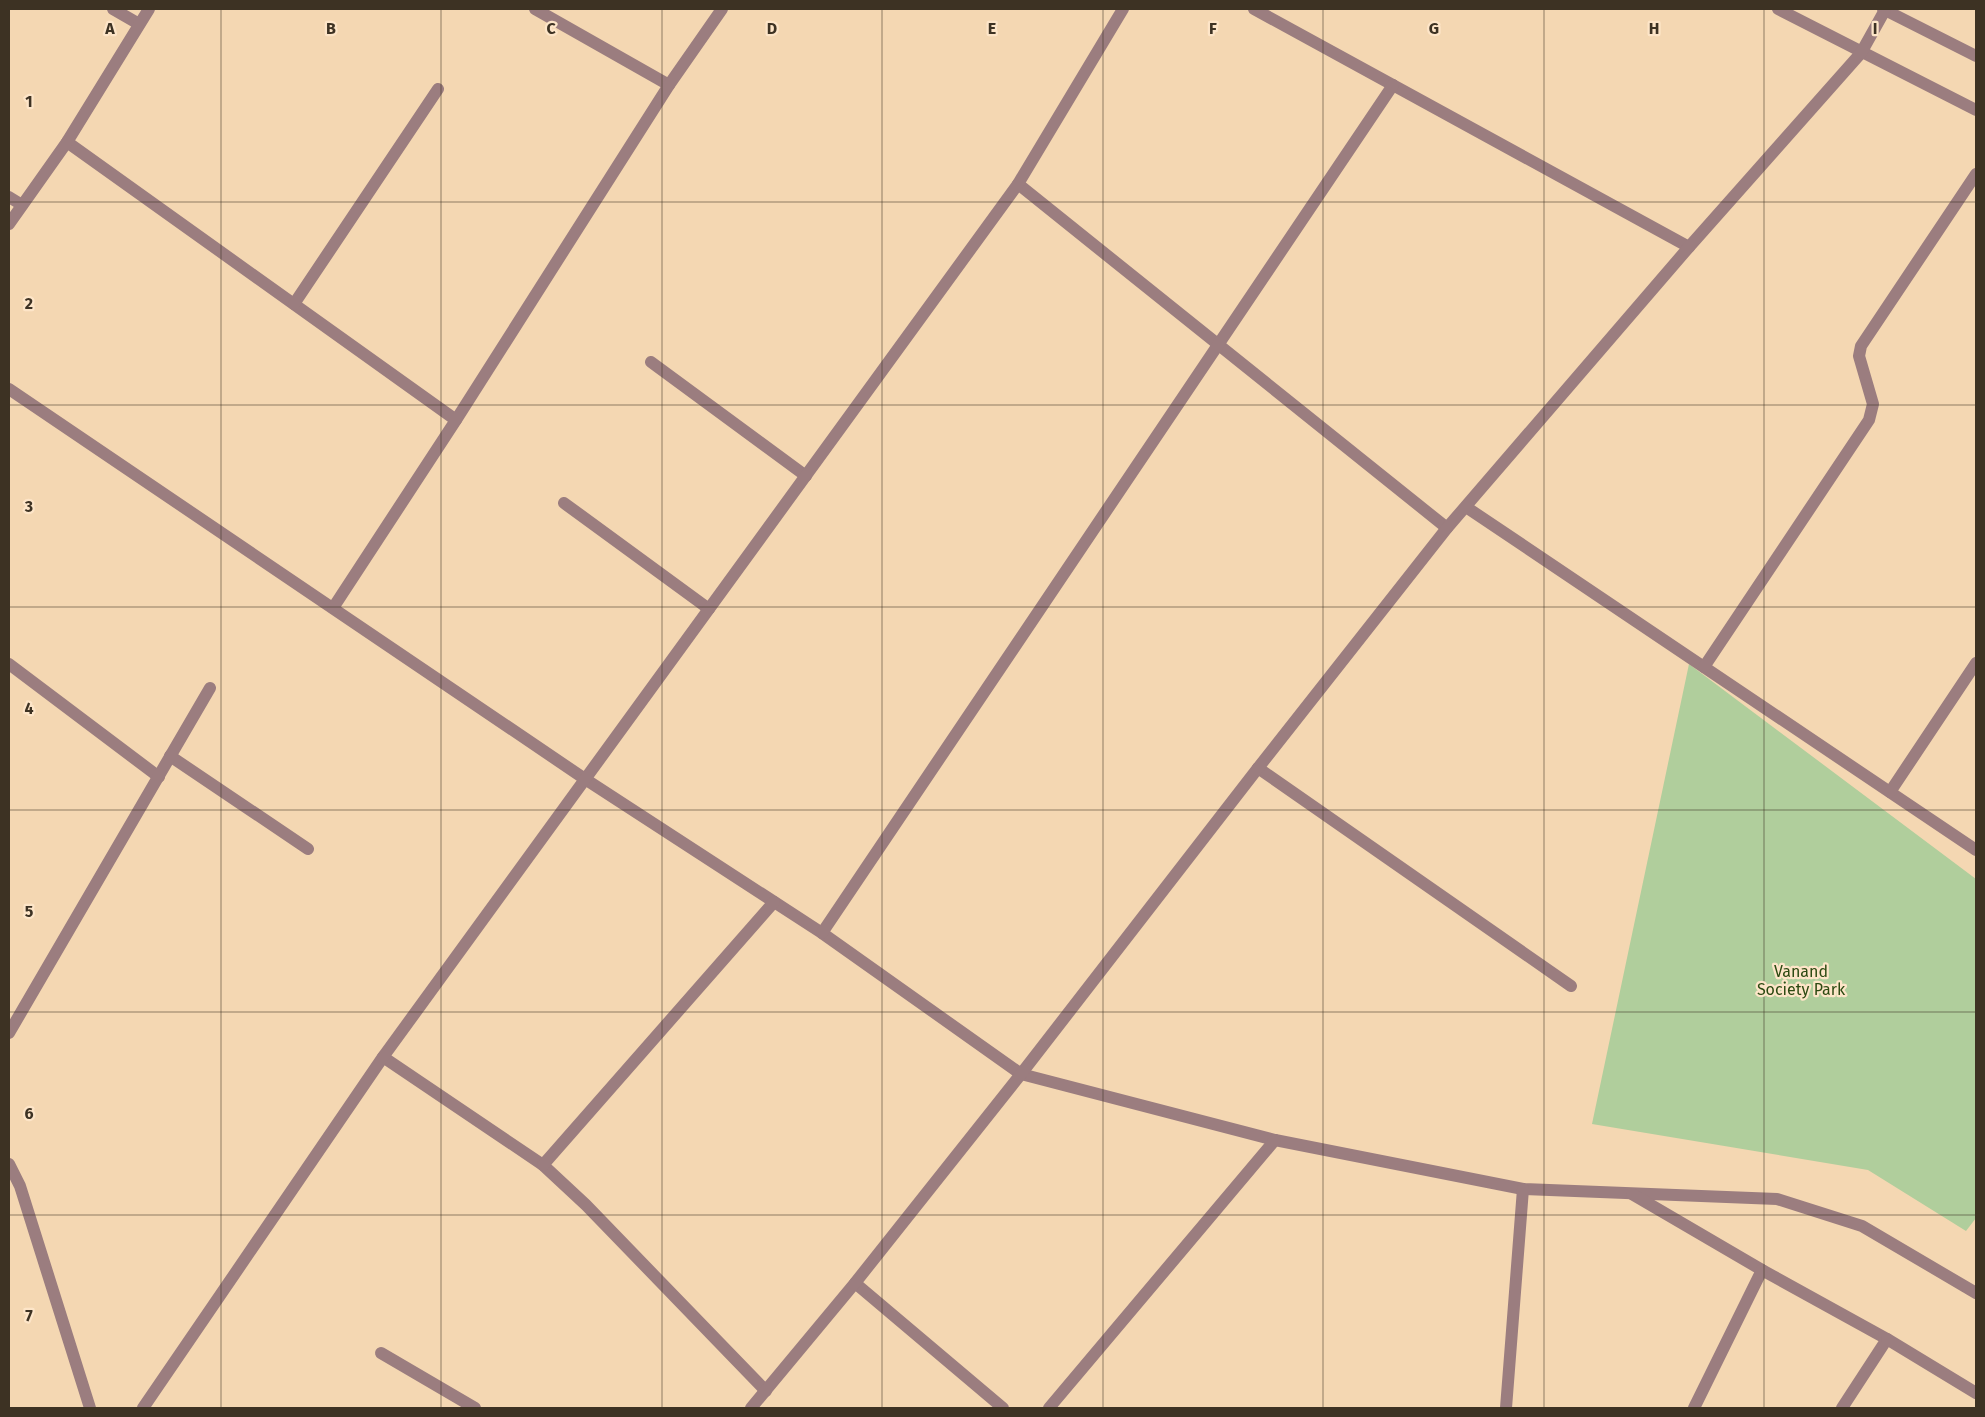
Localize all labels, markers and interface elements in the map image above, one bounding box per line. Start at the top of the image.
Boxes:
text: A [104,19,115,38]
text: B [326,19,336,38]
text: C [546,19,556,38]
text: D [767,19,777,38]
text: E [988,19,996,38]
text: F [1209,19,1217,38]
text: G [1429,19,1439,38]
text: H [1649,19,1659,38]
text: I [1873,19,1877,38]
text: 1 [25,92,33,111]
text: 2 [25,294,33,313]
text: 3 [24,497,33,516]
text: 4 [24,699,34,718]
text: 5 [25,902,34,921]
park label: Vanand Society Park [1757,962,1846,999]
text: 6 [24,1104,34,1123]
text: 7 [25,1306,33,1325]

